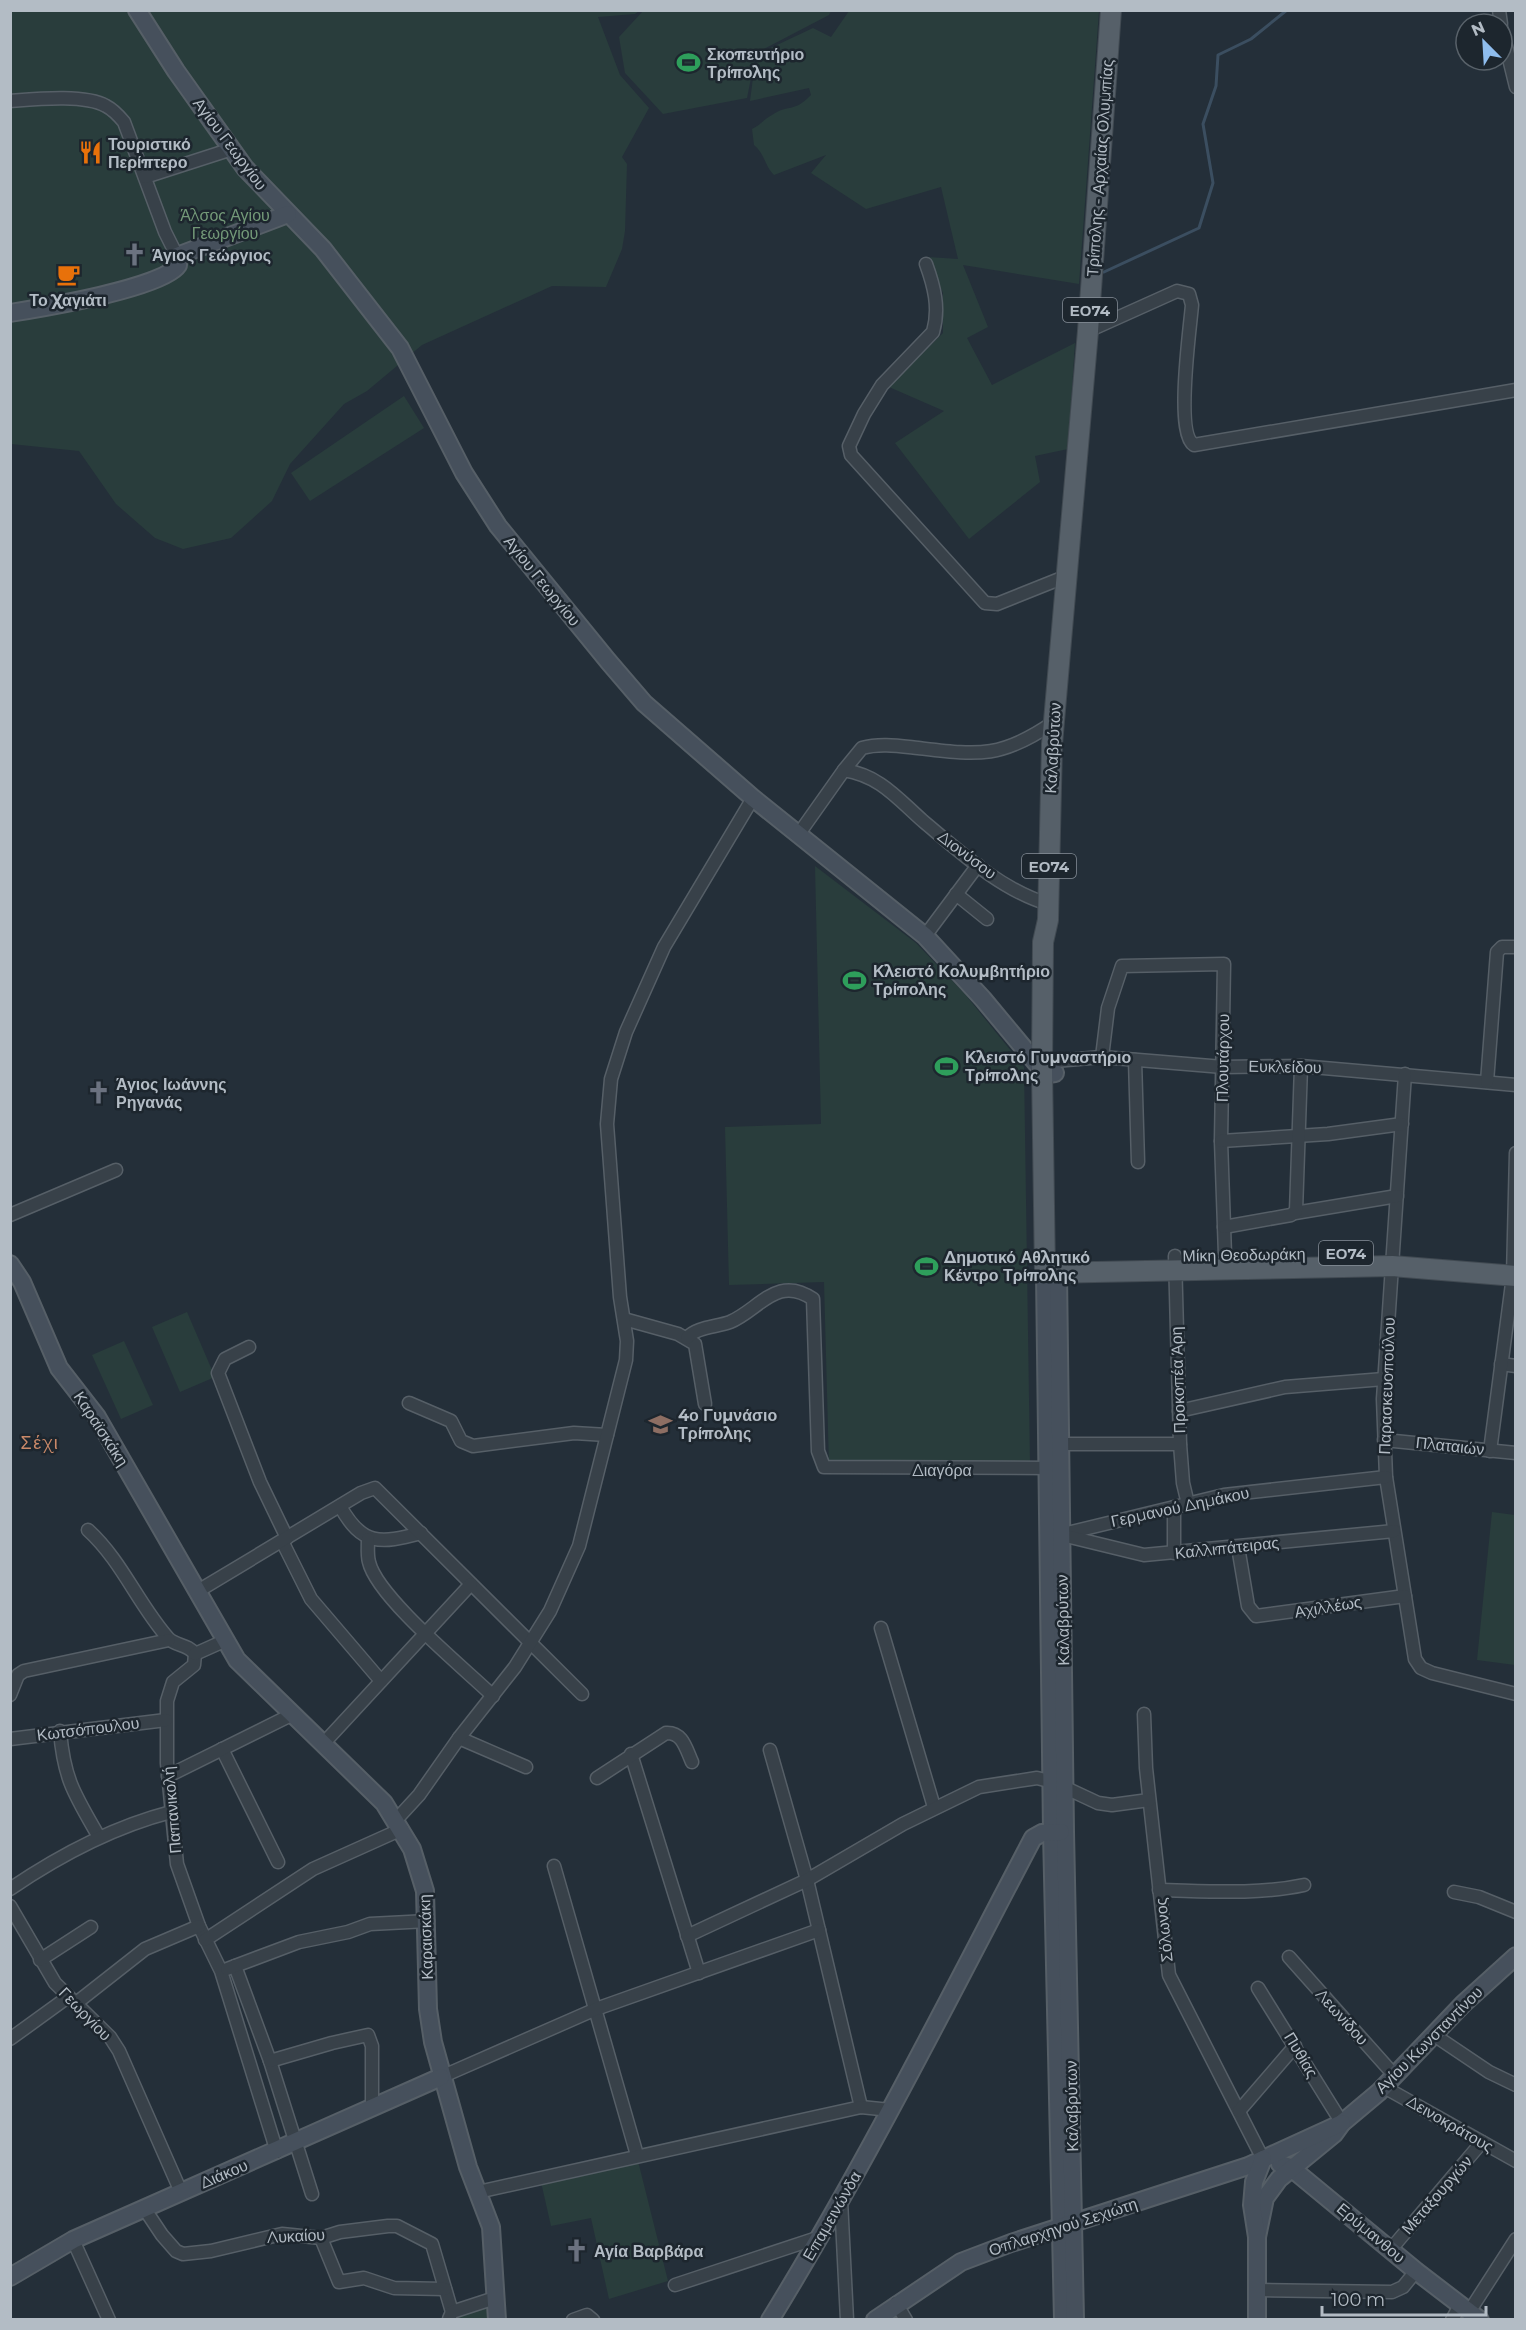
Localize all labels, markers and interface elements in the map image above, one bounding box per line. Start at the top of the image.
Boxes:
north arrow [1454,12,1514,72]
text: N [1468,17,1488,40]
place label: Σκοπευτήριο Τρίπολης [707,45,805,82]
sports icon: Σκοπευτήριο Τρίπολης [676,50,702,76]
street label: Τρίπολης - Αρχαίας Ολυμπίας [1083,58,1117,277]
street label: Αγίου Γεωργίου [189,94,271,194]
place label: Τουριστικό Περίπτερο [108,135,191,172]
restaurant icon: Τουριστικό Περίπτερο [77,140,103,166]
park label: Άλσος Αγίου Γεωργίου [180,206,270,243]
church icon: Άγιος Γεώργιος [121,242,147,268]
place label: Άγιος Γεώργιος [152,246,271,265]
cafe icon: Το Χαγιάτι [55,262,81,288]
place label: Το Χαγιάτι [29,291,107,310]
road number: ΕΟ74 [1063,298,1117,322]
street label: Αγίου Γεωργίου [500,532,584,630]
street label: Καλαβρύτων [1041,702,1065,794]
street label: Διονύσου [934,827,1000,883]
road number: ΕΟ74 [1022,854,1076,878]
place label: Κλειστό Κολυμβητήριο Τρίπολης [873,962,1050,999]
sports icon: Κλειστό Κολυμβητήριο Τρίπολης [842,967,868,993]
street label: Πλουτάρχου [1213,1014,1233,1102]
place label: Κλειστό Γυμναστήριο Τρίπολης [965,1048,1131,1085]
sports icon: Κλειστό Γυμναστήριο Τρίπολης [934,1053,960,1079]
street label: Ευκλείδου [1248,1057,1322,1077]
place label: Άγιος Ιωάννης Ρηγανάς [116,1075,227,1112]
church icon: Άγιος Ιωάννης Ρηγανάς [85,1080,111,1106]
road number: ΕΟ74 [1319,1241,1373,1265]
street label: Μίκη Θεοδωράκη [1182,1244,1306,1266]
place label: Δημοτικό Αθλητικό Κέντρο Τρίπολης [943,1248,1090,1285]
sports icon: Δημοτικό Αθλητικό Κέντρο Τρίπολης [913,1253,939,1279]
street label: Παρασκευοπούλου [1375,1317,1399,1455]
street label: Προκοπέα Άρη [1167,1326,1189,1434]
street label: Καραϊσκάκη [70,1388,132,1470]
place label: 4ο Γυμνάσιο Τρίπολης [678,1406,777,1443]
school or university icon: 4ο Γυμνάσιο Τρίπολης [647,1411,673,1437]
district label: Σέχι [21,1432,59,1454]
street label: Πλαταιών [1415,1433,1485,1459]
street label: Διαγόρα [912,1461,972,1480]
street label: Γερμανού Δημάκου [1109,1483,1251,1531]
street label: Καλλιπάτειρας [1174,1533,1280,1563]
street label: Καλαβρύτων [1053,1574,1073,1666]
street label: Αχιλλέως [1293,1592,1363,1622]
street label: Κωτσόπουλου [36,1713,140,1745]
street label: Παπανικολή [159,1766,185,1854]
street label: Καραισκάκη [415,1894,437,1980]
street label: Σόλωνος [1151,1897,1177,1963]
street label: Γεωργίου [55,1983,115,2045]
street label: Αγίου Κωνσταντίνου [1372,1983,1486,2097]
street label: Λεωνίδου [1312,1985,1372,2049]
street label: Πυθίας [1280,2029,1322,2081]
street label: Καλαβρύτων [1062,2060,1082,2152]
street label: Δεινοκράτους [1403,2092,1497,2157]
street label: Μεταξουργών [1398,2152,1476,2238]
street label: Διάκου [197,2156,251,2192]
street label: Επαμεινώνδα [799,2168,865,2264]
street label: Οπλαρχηγού Σεχιώτη [986,2194,1140,2260]
street label: Ερύμανθου [1333,2199,1409,2267]
street label: Λυκαίου [266,2225,326,2247]
church icon: Αγία Βαρβάρα [563,2238,589,2264]
place label: Αγία Βαρβάρα [594,2242,703,2261]
scale bar [1322,2279,1486,2317]
text: 100 m [1331,2289,1385,2311]

